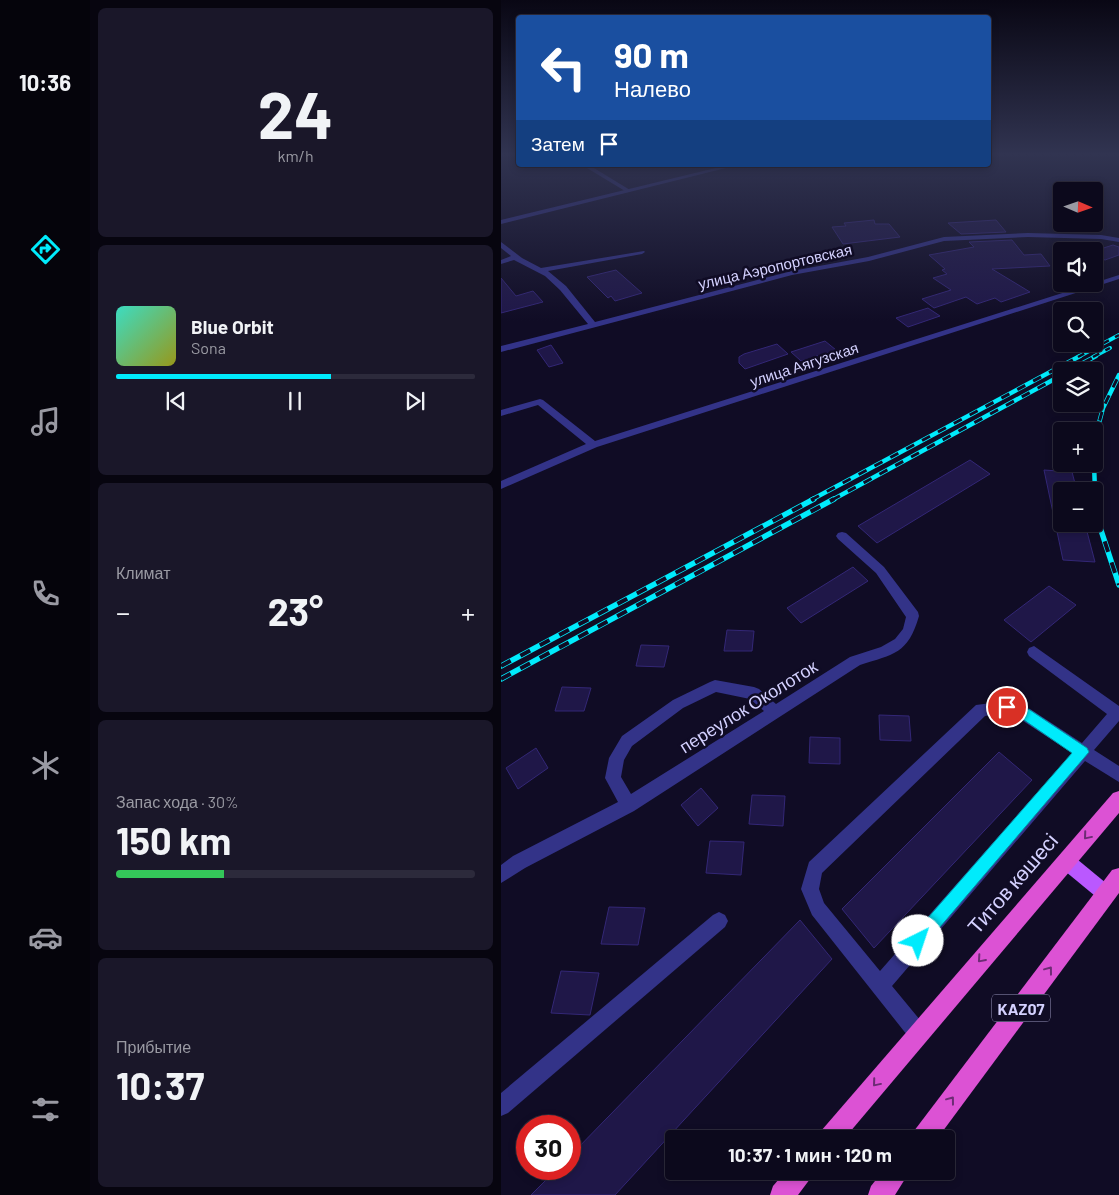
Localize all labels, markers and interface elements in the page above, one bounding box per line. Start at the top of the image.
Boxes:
text: 90 m [614,33,689,75]
icon: left [531,35,596,100]
text: 10:36 [19,69,71,95]
text: 24 [258,74,333,152]
text: Налево [614,75,691,101]
icon: arrive [595,130,623,158]
text: Затем [531,132,585,155]
text: km/h [277,146,314,165]
north arrow [1053,182,1103,232]
map controls [1053,182,1103,532]
icon: directions [28,232,63,267]
street label: улица Аэропортовская [696,240,854,292]
button: sound [1053,242,1103,292]
button: search [1053,302,1103,352]
text: Blue Orbit [191,315,274,338]
text: Sona [191,338,226,357]
street label: улица Аягузская [748,338,860,390]
button: layers [1053,362,1103,412]
icon: previous [162,387,190,415]
icon: pause [281,387,309,415]
icon: next [401,387,429,415]
icon: music [28,404,63,439]
button: + [1053,422,1103,472]
button: − [1053,482,1103,532]
text: Климат [116,563,170,582]
icon: phone [28,576,63,611]
text: 23° [268,588,323,634]
text: − [116,595,130,629]
text: + [461,595,475,629]
street label: переулок Околоток [675,655,821,757]
pin [986,686,1028,728]
icon: arrive [993,693,1021,721]
icon: climate [28,748,63,783]
text: Запас хода · 30% [116,792,239,811]
text: 150 km [116,817,231,863]
street label: Титов көшесі [962,828,1062,938]
one-way arrow [1084,830,1093,839]
position arrow [891,914,943,966]
icon: car [28,920,63,955]
one-way arrow [978,954,987,963]
one-way arrow [1043,966,1052,976]
road number: KAZ07 [992,994,1050,1021]
text: Прибытие [116,1037,191,1056]
text: 10:37 [116,1062,204,1108]
one-way arrow [873,1077,882,1086]
icon: filters [28,1092,63,1127]
one-way arrow [946,1097,954,1106]
speed limit sign: 30 [516,1115,581,1180]
text: 10:37 · 1 мин · 120 m [728,1143,892,1166]

